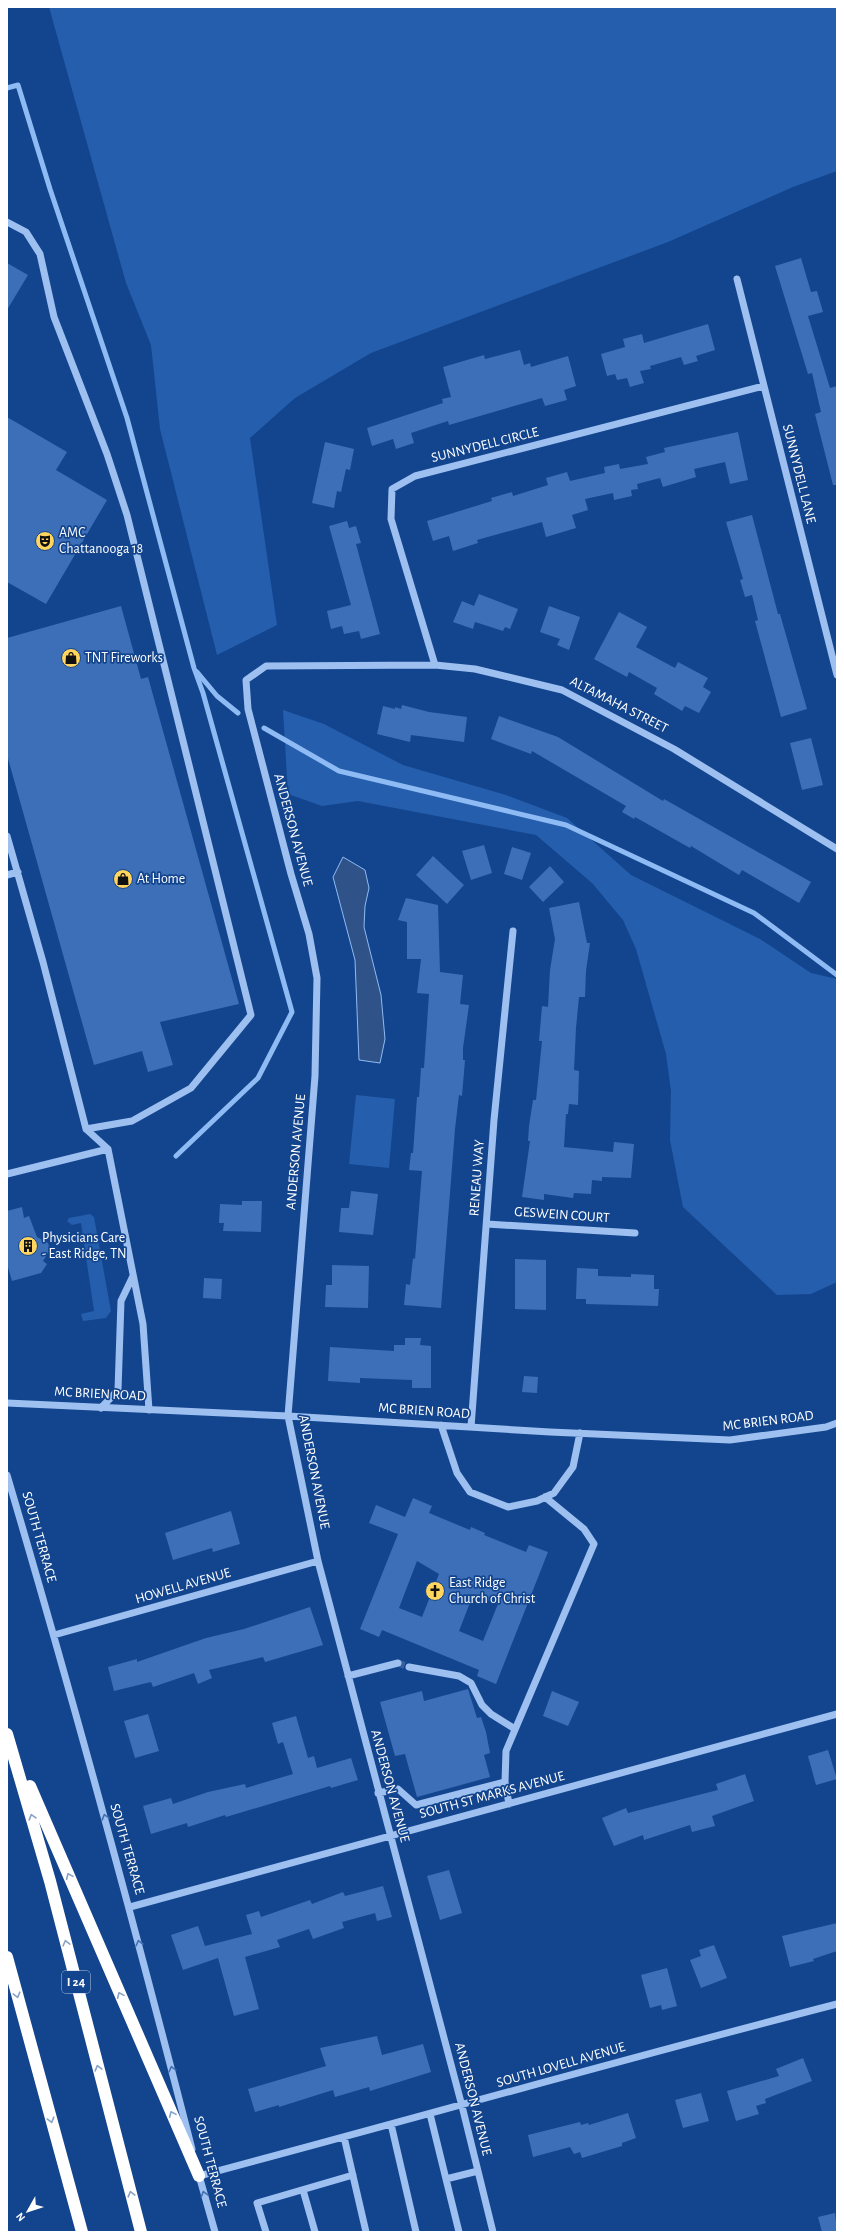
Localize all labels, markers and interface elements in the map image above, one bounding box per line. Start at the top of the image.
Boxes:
street label: SUNNYDELL LANE [780,423,818,525]
street label: SUNNYDELL CIRCLE [430,425,540,465]
place label: AMC Chattanooga 18 [59,526,143,556]
theatre icon: AMC Chattanooga 18 [34,530,56,552]
shop icon: TNT Fireworks [60,647,82,669]
place label: TNT Fireworks [85,651,163,665]
street label: ALTAMAHA STREET [568,674,670,736]
street label: ANDERSON AVENUE [271,772,315,888]
shop icon: At Home [112,868,134,890]
place label: At Home [137,872,185,886]
street label: ANDERSON AVENUE [284,1093,308,1210]
street label: RENEAU WAY [467,1139,487,1217]
street label: GESWEIN COURT [514,1205,610,1225]
place label: Physicians Care - East Ridge, TN [42,1231,127,1261]
building icon: Physicians Care - East Ridge, TN [17,1235,39,1257]
street label: MC BRIEN ROAD [54,1385,146,1403]
street label: MC BRIEN ROAD [378,1401,470,1421]
street label: MC BRIEN ROAD [722,1408,814,1434]
street label: ANDERSON AVENUE [296,1414,332,1531]
street label: SOUTH TERRACE [19,1490,59,1584]
street label: HOWELL AVENUE [134,1566,233,1606]
place label: East Ridge Church of Christ [449,1576,536,1606]
church icon: East Ridge Church of Christ [424,1580,446,1602]
street label: ANDERSON AVENUE [368,1728,412,1844]
street label: SOUTH ST MARKS AVENUE [418,1769,566,1821]
street label: SOUTH TERRACE [107,1802,147,1896]
one-way arrow [28,1814,37,1821]
one-way arrow [101,1814,109,1821]
one-way arrow [65,1872,73,1879]
one-way arrow [62,1939,71,1946]
one-way arrow [135,1940,144,1947]
road number: I 24 [62,1971,90,1993]
one-way arrow [12,1991,21,1998]
one-way arrow [117,1992,125,1999]
street label: SOUTH LOVELL AVENUE [495,2040,627,2090]
street label: ANDERSON AVENUE [452,2041,494,2157]
one-way arrow [95,2065,103,2072]
one-way arrow [168,2065,176,2072]
one-way arrow [169,2111,177,2118]
street label: SOUTH TERRACE [191,2115,229,2209]
one-way arrow [47,2117,55,2123]
north arrow [8,2191,48,2231]
one-way arrow [127,2191,136,2198]
one-way arrow [200,2191,209,2198]
text: N [14,2211,27,2223]

